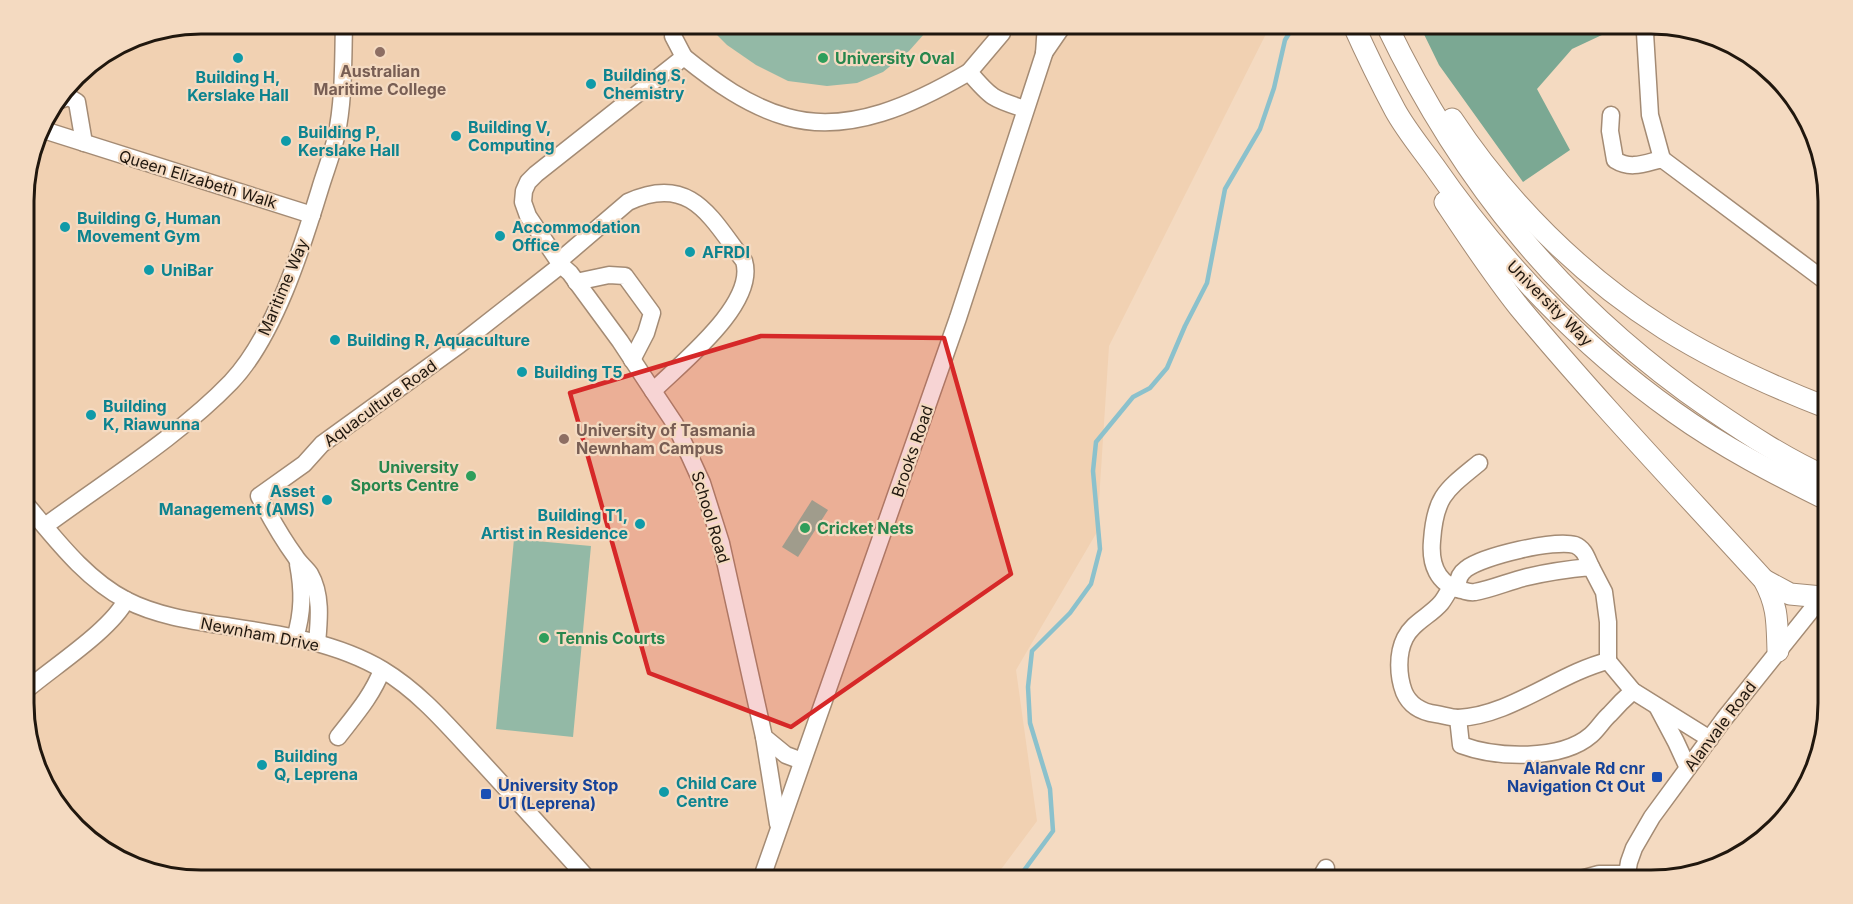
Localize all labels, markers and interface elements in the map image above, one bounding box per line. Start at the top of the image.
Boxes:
marker: Australian Maritime College [373,45,387,59]
place label: University Oval [835,48,955,68]
marker: Building H, Kerslake Hall [231,51,245,65]
marker: University Oval [816,51,830,65]
place label: Australian Maritime College [314,61,446,99]
place label: Building S, Chemistry [603,65,686,103]
place label: Building H, Kerslake Hall [187,67,289,105]
marker: Building S, Chemistry [584,77,598,91]
place label: Building V, Computing [468,117,555,155]
place label: Building P, Kerslake Hall [298,122,400,160]
marker: Building V, Computing [449,129,463,143]
marker: Building P, Kerslake Hall [279,134,293,148]
street label: Queen Elizabeth Walk [116,145,280,213]
place label: Building G, Human Movement Gym [77,208,221,246]
place label: Accommodation Office [512,217,641,255]
marker: Building G, Human Movement Gym [58,220,72,234]
marker: Accommodation Office [493,229,507,243]
street label: Maritime Way [254,236,312,338]
place label: AFRDI [702,242,750,262]
marker: AFRDI [683,245,697,259]
street label: University Way [1503,256,1597,350]
place label: UniBar [161,260,214,280]
marker: UniBar [142,263,156,277]
place label: Building R, Aquaculture [347,330,530,350]
marker: Building R, Aquaculture [328,333,342,347]
street label: Aquaculture Road [320,355,440,451]
place label: Building T5 [534,362,622,382]
marker: Building T5 [515,365,529,379]
place label: Building K, Riawunna [103,396,200,434]
street label: Brooks Road [887,402,937,500]
marker: Building K, Riawunna [84,408,98,422]
place label: University of Tasmania Newnham Campus [576,420,756,458]
marker: University of Tasmania Newnham Campus [557,432,571,446]
place label: University Sports Centre [350,457,459,495]
marker: University Sports Centre [464,469,478,483]
street label: School Road [688,469,734,565]
place label: Asset Management (AMS) [159,481,315,519]
marker: Asset Management (AMS) [320,493,334,507]
place label: Building T1, Artist in Residence [481,505,628,543]
marker: Building T1, Artist in Residence [633,517,647,531]
place label: Cricket Nets [817,518,914,538]
marker: Cricket Nets [798,521,812,535]
street label: Newnham Drive [199,613,321,655]
place label: Tennis Courts [556,628,665,648]
marker: Tennis Courts [537,631,551,645]
street label: Alanvale Road [1680,677,1760,775]
place label: Building Q, Leprena [274,746,358,784]
marker: Building Q, Leprena [255,758,269,772]
place label: Alanvale Rd cnr Navigation Ct Out [1507,758,1645,796]
marker: Alanvale Rd cnr Navigation Ct Out [1650,770,1664,784]
place label: Child Care Centre [676,773,757,811]
place label: University Stop U1 (Leprena) [498,775,618,813]
marker: Child Care Centre [657,785,671,799]
marker: University Stop U1 (Leprena) [479,787,493,801]

